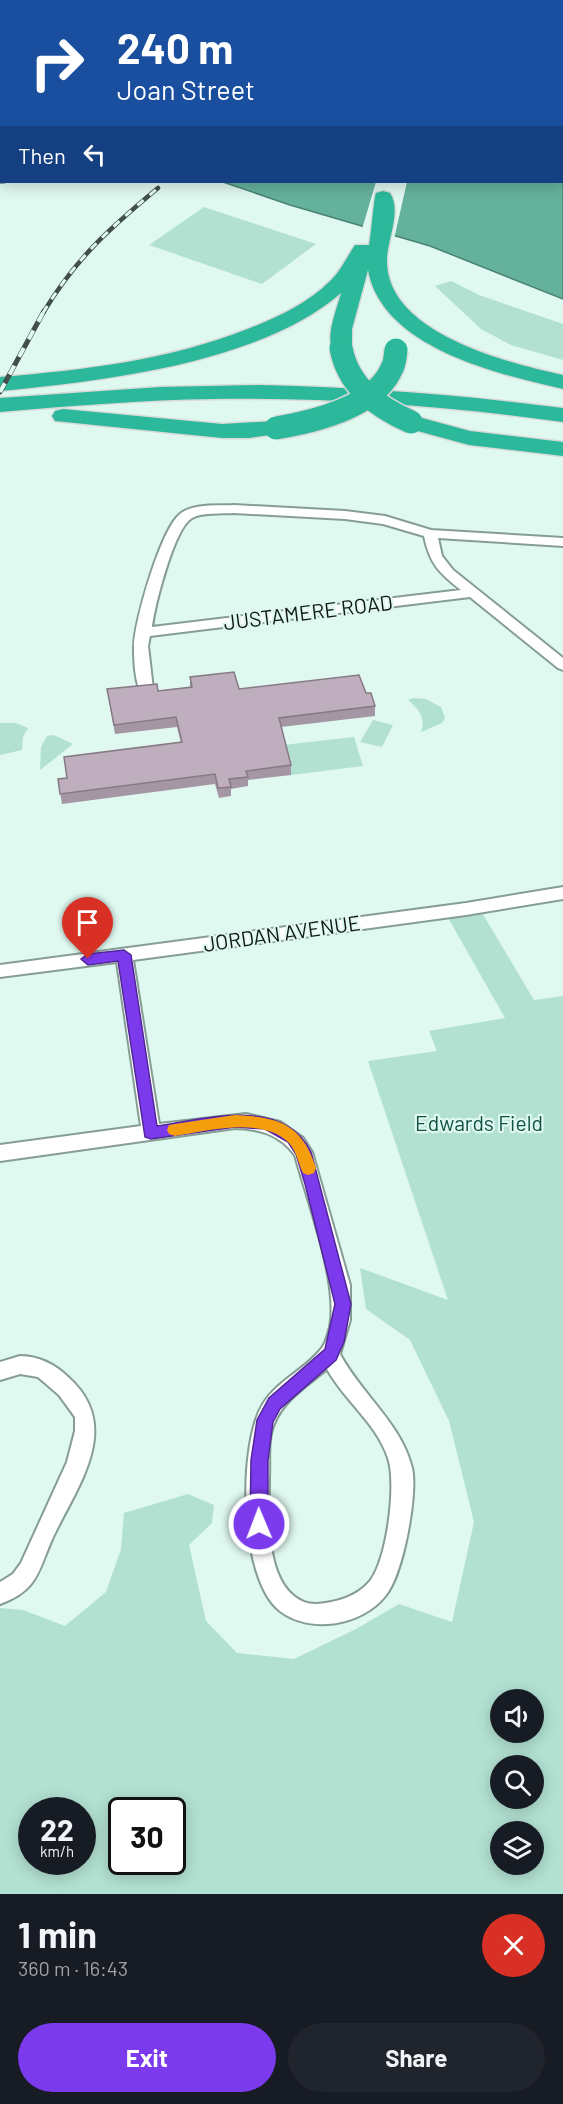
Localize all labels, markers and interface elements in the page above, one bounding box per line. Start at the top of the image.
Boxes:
text: 240 m [117,22,233,72]
icon: right [18,24,96,102]
text: Joan Street [117,73,255,105]
icon: left [78,138,111,171]
text: Then [18,142,66,168]
street label: JUSTAMERE ROAD [222,589,394,634]
pin [62,897,113,959]
icon: arrive [71,906,104,939]
street label: JORDAN AVENUE [202,909,362,956]
park label: Edwards Field [415,1110,543,1135]
position arrow [227,1492,291,1556]
map controls [490,1689,544,1875]
button: sound [490,1689,544,1743]
button: search [490,1755,544,1809]
speed limit sign: 30 [108,1797,186,1875]
text: 22 [40,1811,74,1847]
button: layers [490,1821,544,1875]
text: km/h [40,1842,74,1860]
text: 1 min [18,1912,97,1955]
button: close [482,1914,545,1977]
text: 360 m · 16:43 [18,1956,128,1980]
button: Exit [18,2023,276,2092]
button: Share [288,2023,545,2092]

